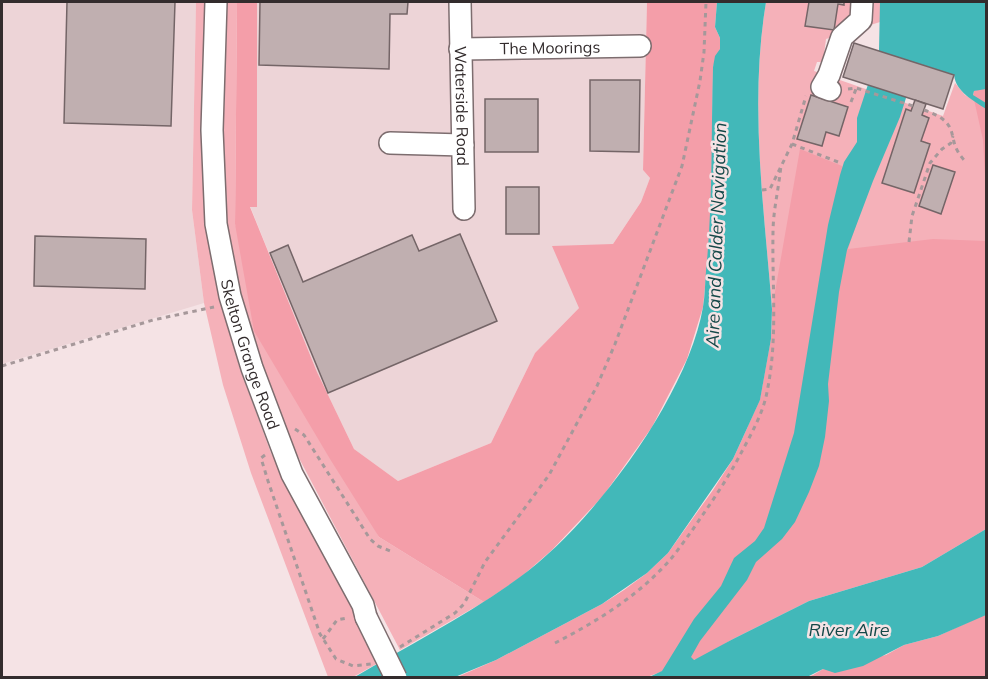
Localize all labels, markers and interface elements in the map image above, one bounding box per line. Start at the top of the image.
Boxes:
street label: The Moorings [500,37,601,58]
street label: Waterside Road [451,46,473,166]
water label: Aire and Calder Navigation [701,122,731,349]
street label: Skelton Grange Road [217,277,284,432]
water label: River Aire [809,618,890,641]

